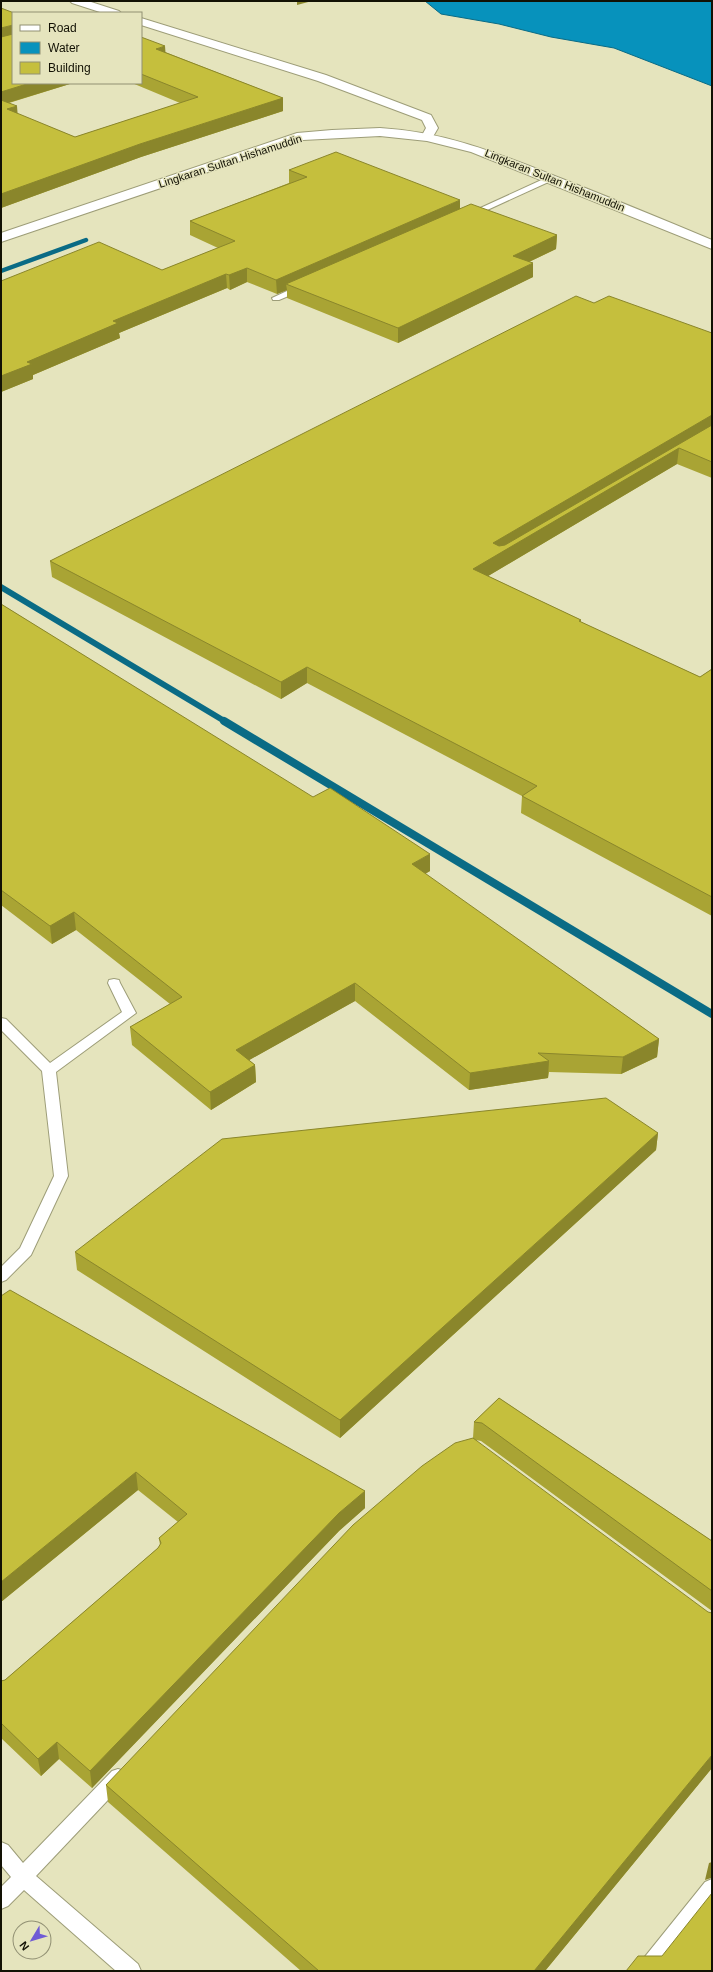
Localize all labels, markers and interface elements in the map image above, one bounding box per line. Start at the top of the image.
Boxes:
legend [12,12,142,84]
text: Road [48,21,77,35]
text: Water [48,41,80,55]
text: Building [48,61,91,75]
street label: Lingkaran Sultan Hishamuddin [157,132,303,190]
street label: Lingkaran Sultan Hishamuddin [483,146,627,214]
north arrow [12,1920,52,1960]
text: N [17,1939,31,1953]

